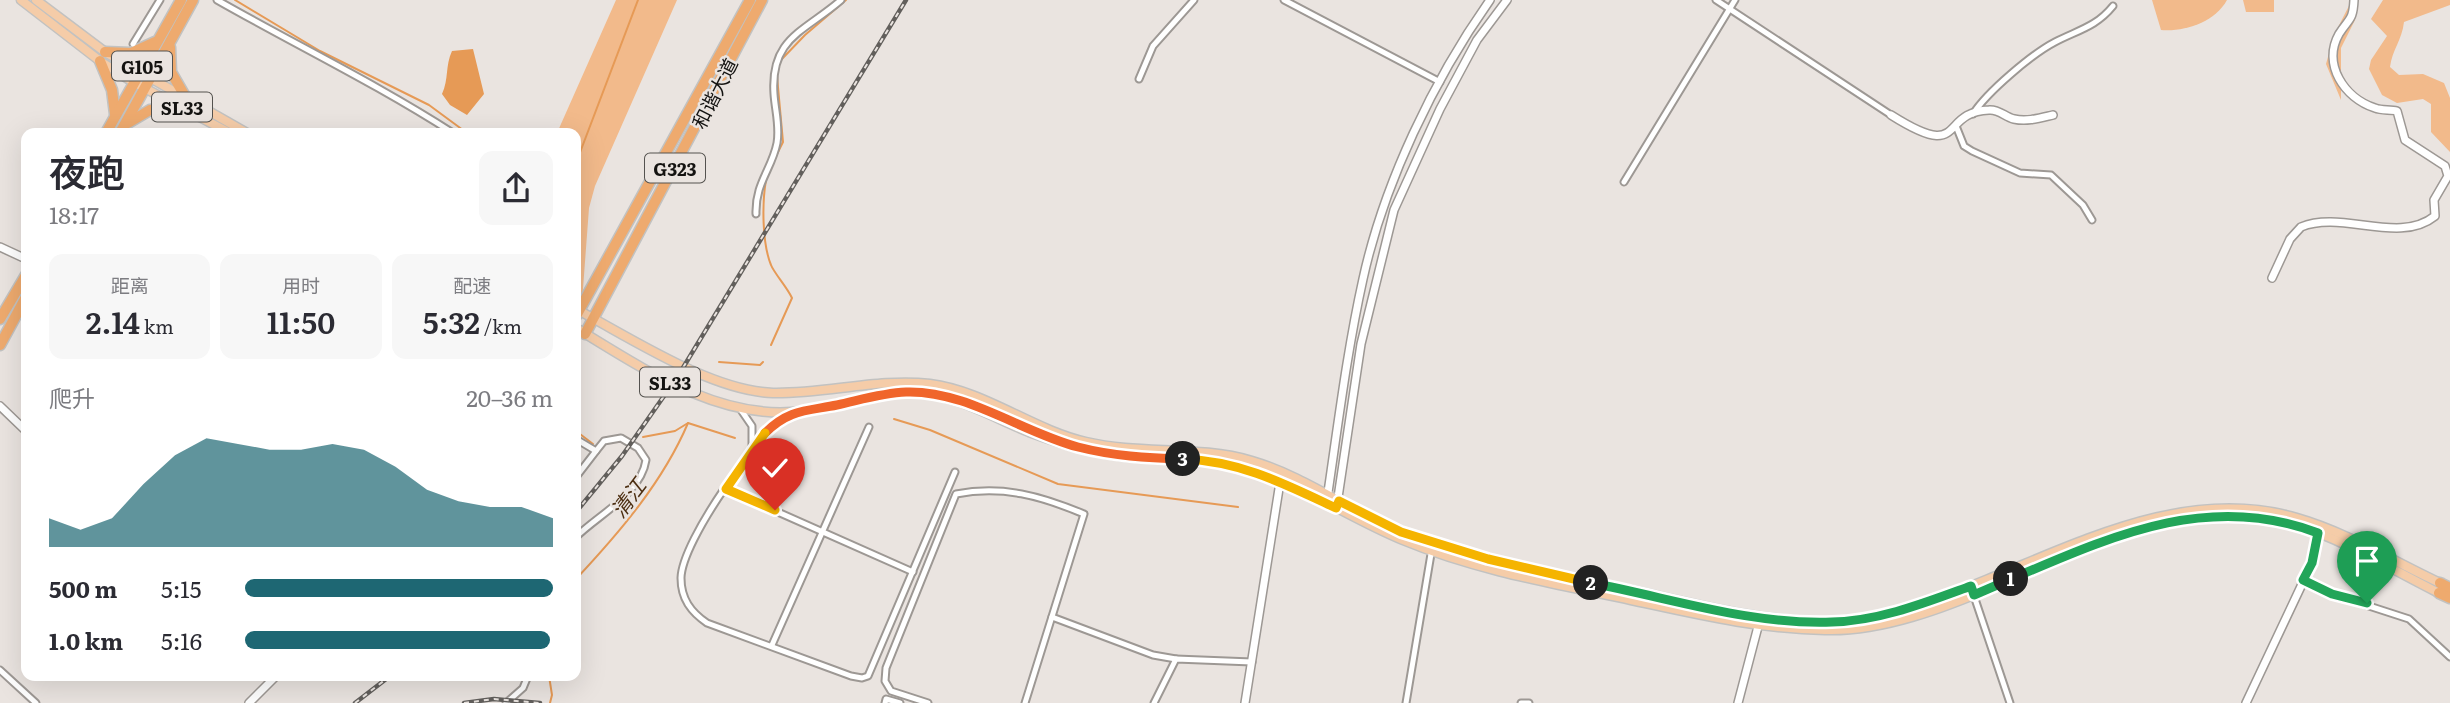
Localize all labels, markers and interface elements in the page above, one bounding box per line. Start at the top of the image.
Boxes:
road number: G105 [112,52,172,80]
street label: 和谐大道 [684,53,744,133]
road number: SL33 [152,92,212,122]
text: 夜跑 [49,142,125,199]
button: share [479,151,553,225]
road number: G323 [645,154,705,182]
text: 18:17 [49,197,99,231]
text: 距离 [111,271,149,299]
text: 用时 [282,271,320,299]
text: 配速 [453,271,491,299]
text: 2.14 [86,299,140,343]
text: 11:50 [267,299,335,343]
text: 5:32 [423,299,480,343]
text: km [140,312,174,340]
text: /km [480,312,522,340]
road number: SL33 [640,368,700,396]
text: 爬升 [49,380,95,414]
text: 20–36 m [466,380,553,414]
pin [745,438,805,510]
pin: 3 [1166,442,1200,476]
text: 3 [1177,444,1188,472]
icon: check [756,449,794,487]
water label: 清江 [602,469,653,523]
pin [2337,531,2397,603]
icon: arrive [2348,542,2386,580]
pin: 1 [1994,562,2028,596]
text: 1 [2007,564,2014,592]
pin: 2 [1574,566,1608,600]
text: 2 [1585,568,1596,596]
text: 500 m [49,571,117,605]
text: 5:15 [161,571,201,605]
text: 1.0 km [49,623,123,657]
text: 5:16 [161,623,202,657]

